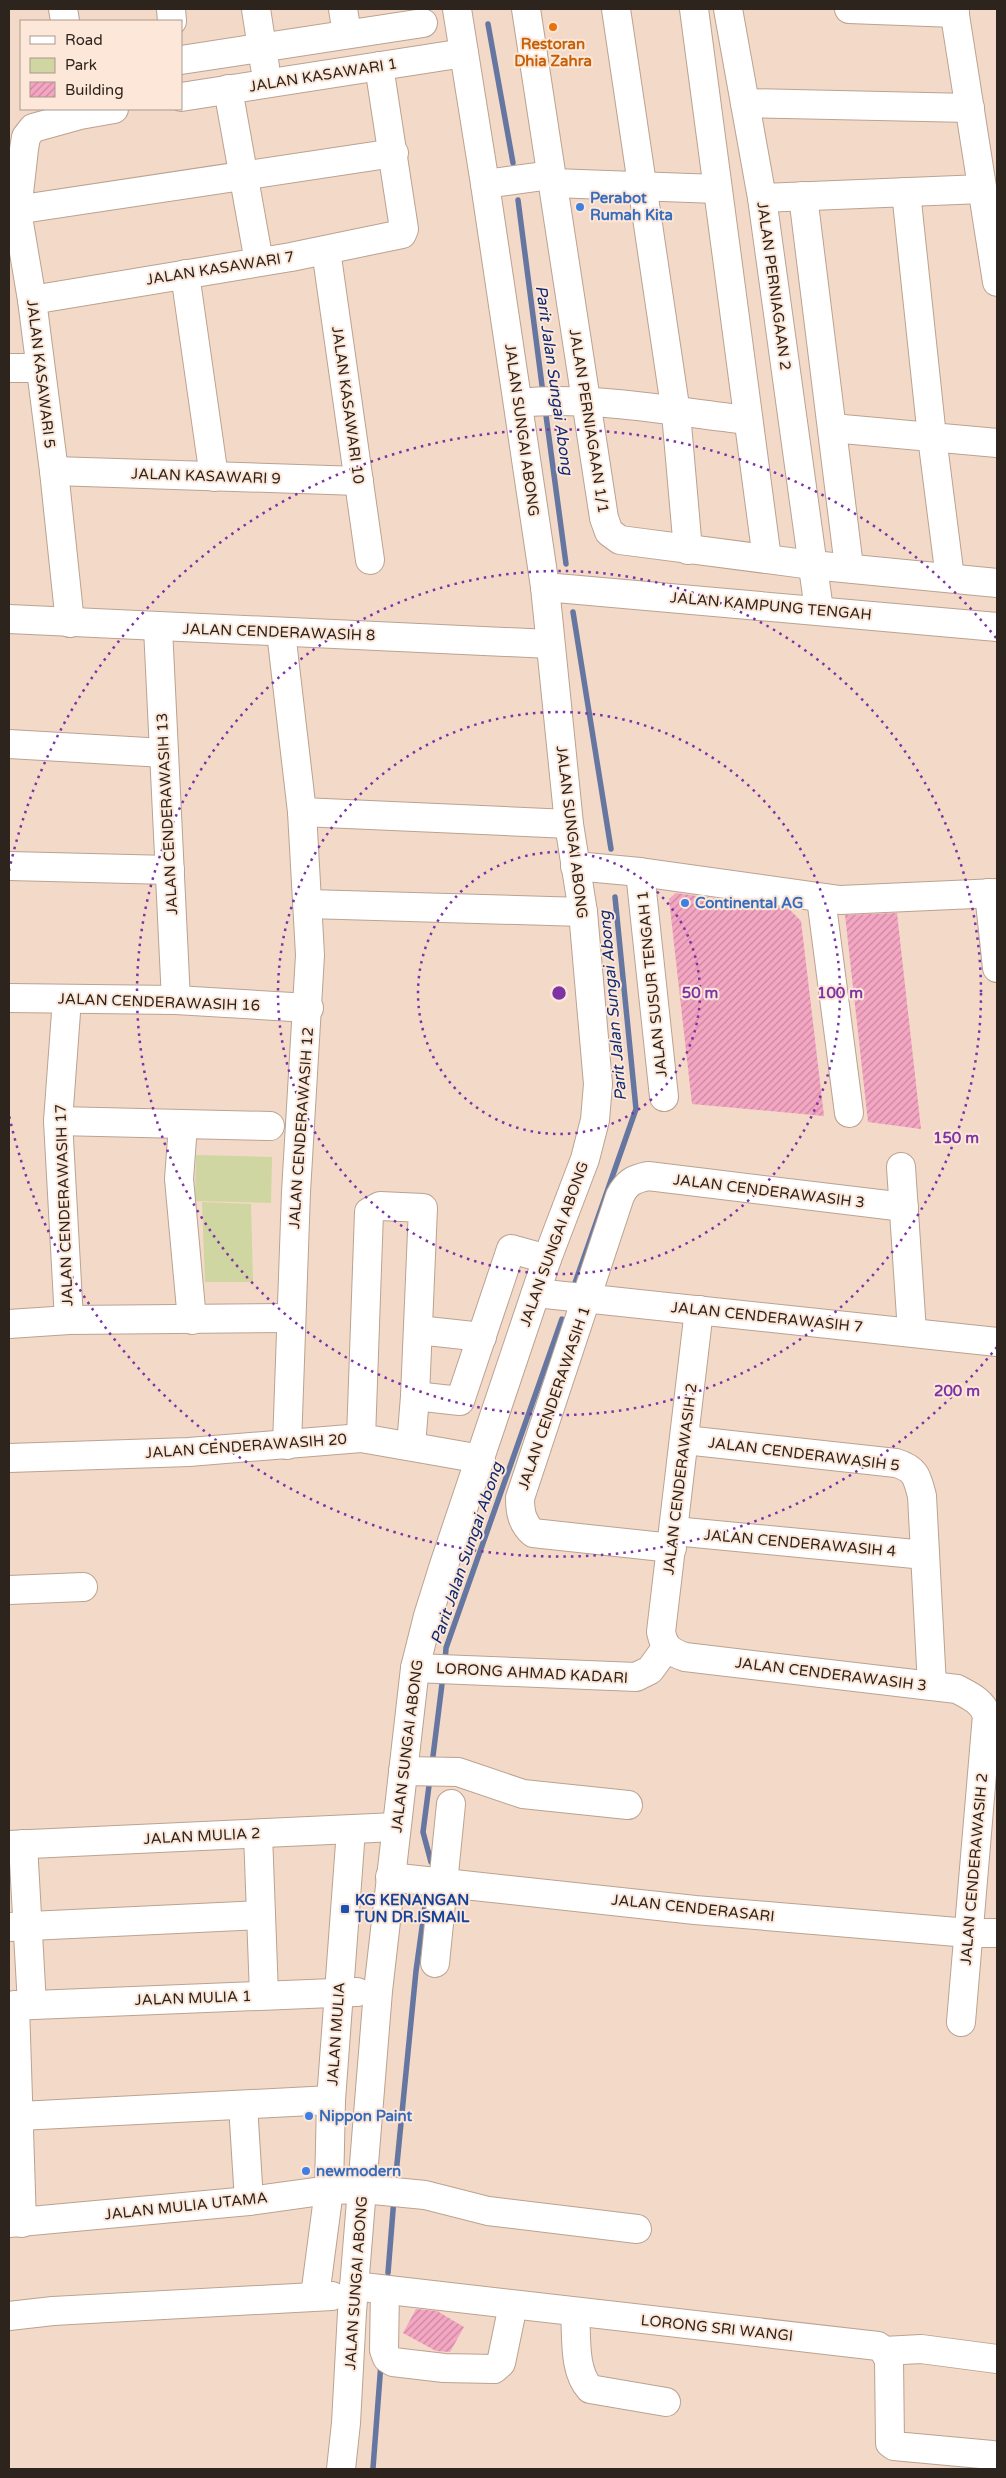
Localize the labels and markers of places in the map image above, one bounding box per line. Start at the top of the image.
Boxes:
marker: Restoran Dhia Zahra [547,21,559,33]
place label: Restoran Dhia Zahra [514,35,592,70]
place label: Perabot Rumah Kita [590,189,673,224]
marker: Perabot Rumah Kita [574,201,586,213]
place label: Continental AG [695,894,803,912]
marker: Continental AG [679,897,691,909]
centre of rings [550,984,568,1002]
place label: KG KENANGAN TUN DR.ISMAIL [354,1891,470,1926]
marker: KG KENANGAN TUN DR.ISMAIL [339,1903,351,1915]
place label: Nippon Paint [319,2107,413,2126]
marker: Nippon Paint [303,2110,315,2122]
place label: newmodern [316,2162,401,2180]
marker: newmodern [300,2165,312,2177]

